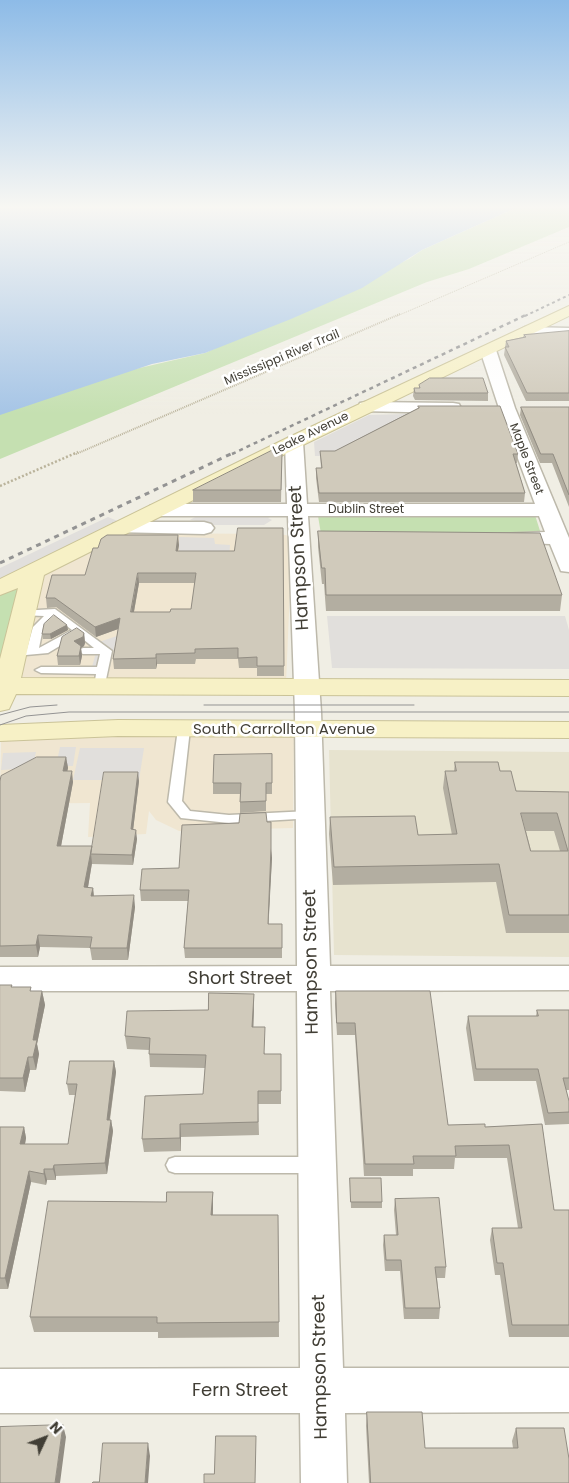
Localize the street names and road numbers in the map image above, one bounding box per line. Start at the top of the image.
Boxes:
street label: Mississippi River Trail [222,327,342,389]
street label: Leake Avenue [271,409,351,459]
street label: Maple Street [506,421,546,497]
street label: Hampson Street [285,485,315,631]
street label: Dublin Street [328,503,404,517]
street label: South Carrollton Avenue [193,721,375,739]
street label: Hampson Street [300,889,324,1035]
street label: Short Street [188,968,292,990]
street label: Hampson Street [309,1294,333,1440]
street label: Fern Street [192,1380,288,1402]

